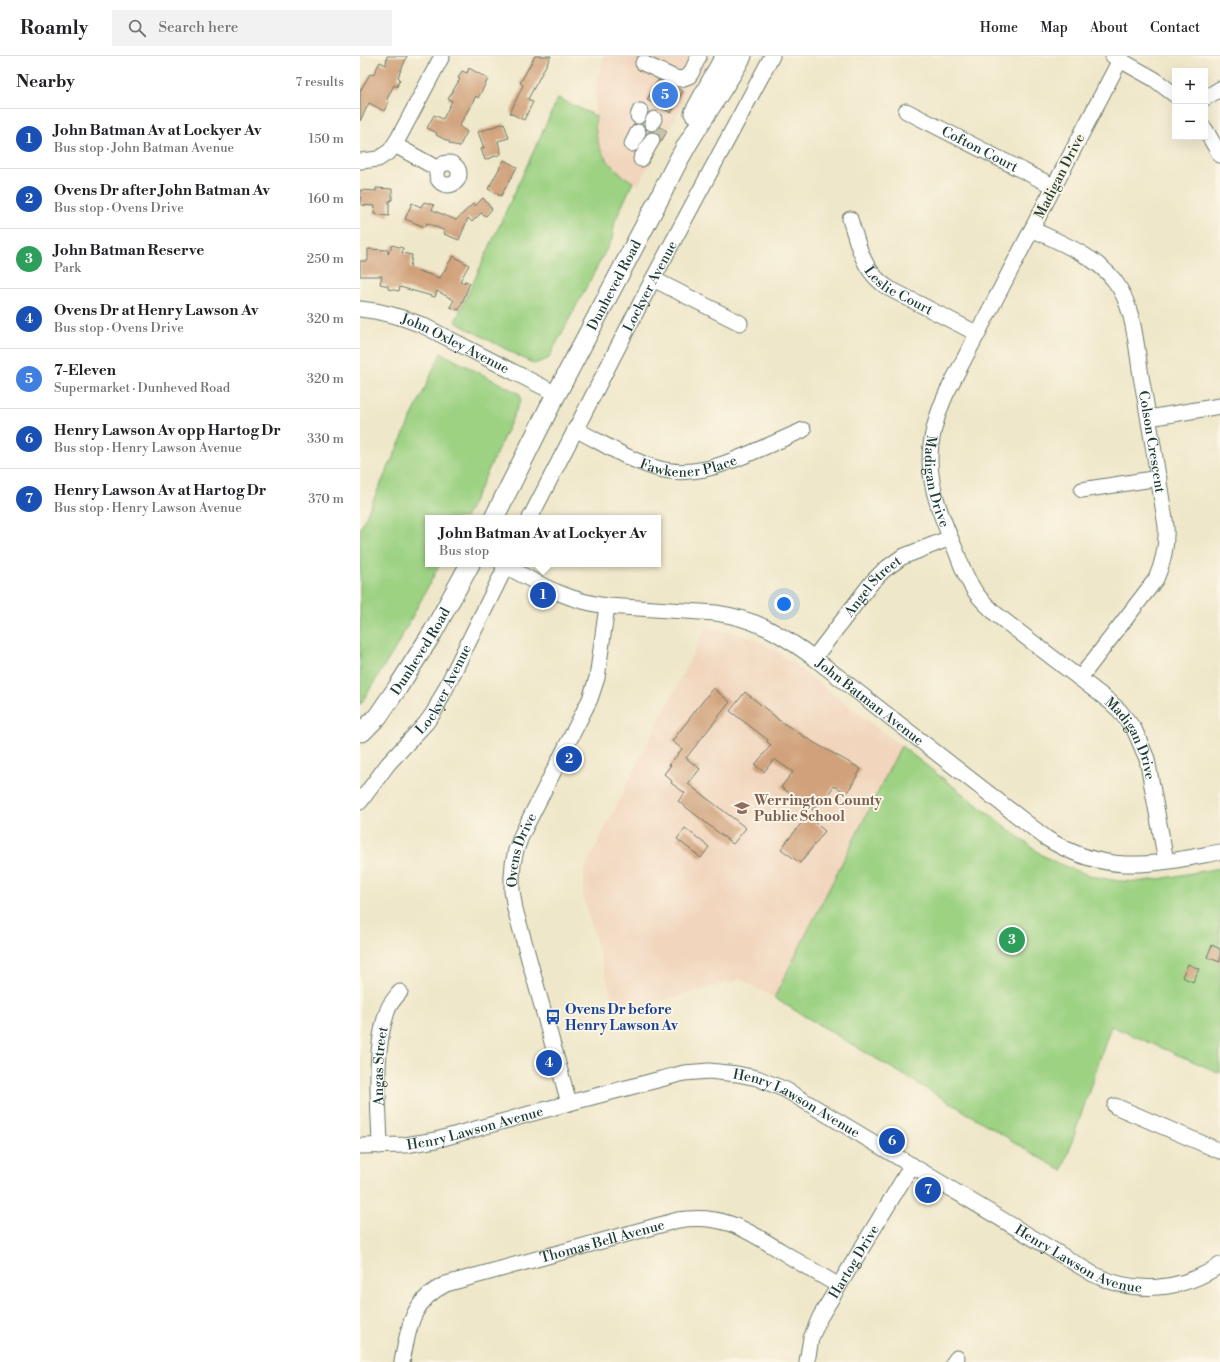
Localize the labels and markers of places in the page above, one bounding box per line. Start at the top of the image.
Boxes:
pin: 5 [652,80,678,110]
pin: 1 [530,580,556,610]
pin: 2 [556,744,582,774]
place label: Werrington County Public School [753,792,883,826]
school or university icon: Werrington County Public School [733,799,751,817]
pin: 3 [999,925,1025,955]
place label: Ovens Dr before Henry Lawson Av [565,1001,679,1035]
bus stop icon: Ovens Dr before Henry Lawson Av [544,1008,562,1026]
pin: 4 [536,1048,562,1078]
pin: 6 [879,1126,905,1156]
pin: 7 [915,1175,941,1205]

